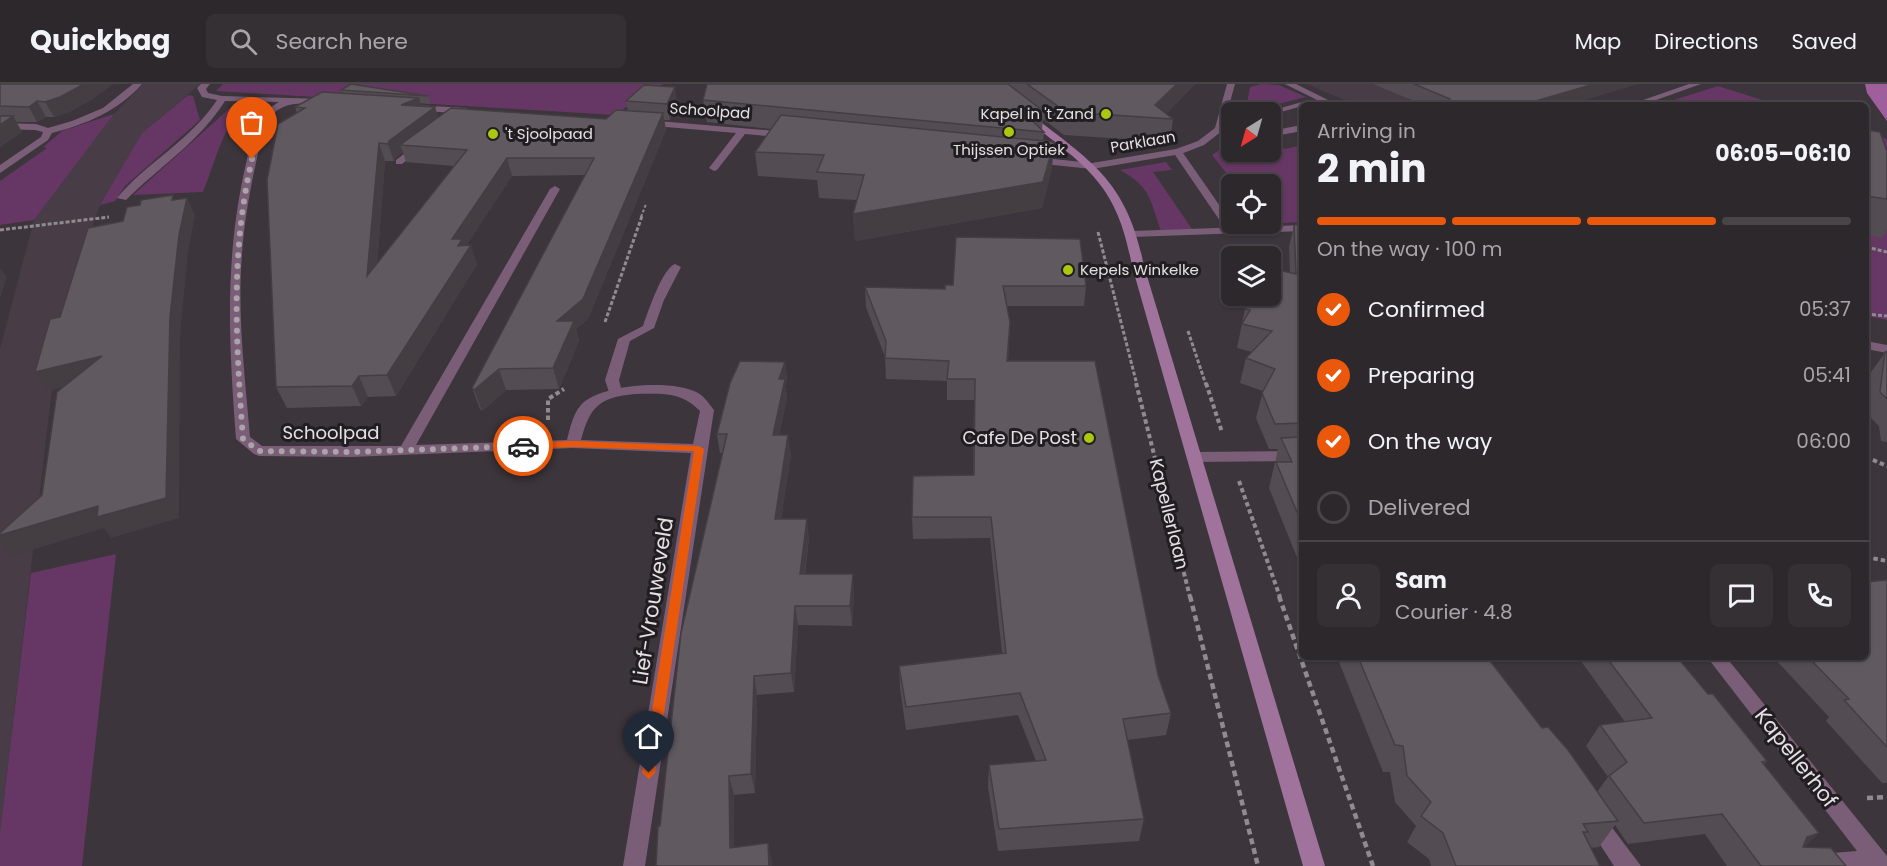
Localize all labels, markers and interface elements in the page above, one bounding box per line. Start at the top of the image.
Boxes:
search box [206,14,626,68]
text: Quickbag [30,21,170,60]
icon: search [227,25,260,58]
text: Search here [275,26,408,57]
text: Map [1575,27,1621,56]
text: Directions [1654,27,1758,56]
text: Saved [1791,27,1857,56]
pin [226,97,277,159]
street label: Schoolpad [669,97,751,124]
north arrow [1221,102,1281,162]
map controls [1221,102,1281,306]
place label: Kapel in 't Zand [981,103,1094,124]
icon: bag [235,106,268,139]
marker: Kapel in 't Zand [1099,107,1113,121]
text: Arriving in [1317,117,1416,145]
place label: 't Sjoolpaad [505,123,593,144]
marker: Thijssen Optiek [1002,125,1016,139]
street label: Parklaan [1109,125,1177,158]
marker: 't Sjoolpaad [486,127,500,141]
text: 06:05–06:10 [1715,138,1851,169]
place label: Thijssen Optiek [953,139,1065,160]
text: 2 min [1317,141,1427,196]
button: locate [1221,174,1281,234]
text: On the way · 100 m [1317,235,1502,263]
button: layers [1221,246,1281,306]
place label: Kepels Winkelke [1080,259,1199,280]
marker: Kepels Winkelke [1061,263,1075,277]
icon: check [1317,293,1350,326]
text: Confirmed [1368,294,1485,325]
text: 05:37 [1799,295,1851,323]
icon: check [1317,359,1350,392]
text: Preparing [1368,360,1475,391]
text: 05:41 [1803,361,1851,389]
courier [493,416,553,476]
street label: Schoolpad [283,420,379,445]
place label: Cafe De Post [962,425,1077,450]
icon: check [1317,425,1350,458]
text: On the way [1368,426,1492,457]
text: 06:00 [1796,427,1851,455]
icon: car [507,430,540,463]
marker: Cafe De Post [1082,431,1096,445]
street label: Kapellerlaan [1144,456,1195,572]
text: Delivered [1368,492,1471,523]
street label: Lief-Vrouweveld [625,515,680,687]
button: person [1317,564,1380,627]
button: chat [1710,564,1773,627]
button: phone [1788,564,1851,627]
text: Sam [1395,565,1447,596]
text: Courier · 4.8 [1395,598,1513,626]
street label: Kapellerhof [1748,702,1844,814]
pin [623,711,674,773]
icon: home [632,720,665,753]

